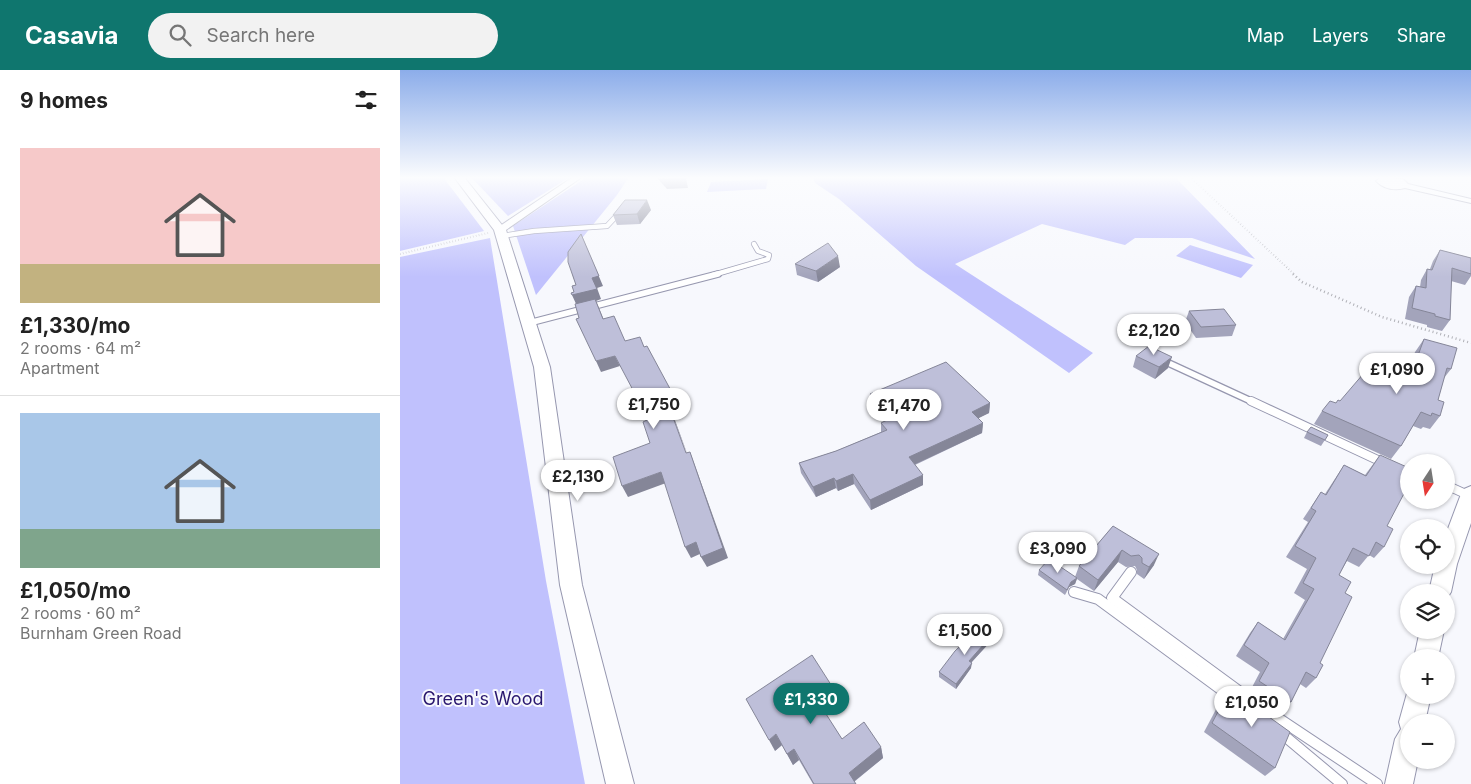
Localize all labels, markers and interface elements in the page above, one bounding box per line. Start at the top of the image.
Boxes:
search box [148,13,498,58]
text: Casavia [25,21,118,50]
icon: search [166,21,194,49]
text: Search here [206,24,315,47]
text: Map [1247,25,1284,46]
text: Layers [1312,25,1369,46]
text: Share [1397,25,1446,46]
icon: filters [352,86,380,114]
text: 9 homes [20,88,108,113]
icon: home [155,180,245,270]
text: £1,330/mo [20,313,130,338]
pin: £2,120 [1113,314,1195,356]
text: £2,120 [1128,320,1180,340]
text: 2 rooms · 64 m² [20,338,141,358]
pin: £1,090 [1356,352,1438,395]
text: Apartment [20,358,100,378]
text: £1,090 [1370,359,1424,379]
pin: £1,750 [613,388,695,430]
pin: £1,470 [863,388,945,431]
text: £1,750 [628,394,680,414]
text: £1,470 [877,395,931,415]
icon: home [155,446,245,536]
north arrow [1400,454,1455,509]
map controls [1400,454,1455,769]
pin: £2,130 [537,460,619,502]
text: £2,130 [552,466,604,486]
button: locate [1400,519,1455,574]
pin: £3,090 [1017,532,1099,574]
text: £3,090 [1029,538,1087,558]
text: £1,050/mo [20,578,131,603]
button: layers [1400,584,1455,639]
text: 2 rooms · 60 m² [20,603,141,623]
pin: £1,500 [924,614,1006,656]
text: £1,500 [938,620,992,640]
text: Burnham Green Road [20,623,182,643]
button: + [1400,649,1455,704]
pin: £1,330 [770,682,852,725]
pin: £1,050 [1211,686,1293,728]
park label: Green's Wood [423,688,543,709]
text: £1,330 [784,689,838,709]
text: £1,050 [1225,692,1279,712]
button: − [1400,714,1455,769]

